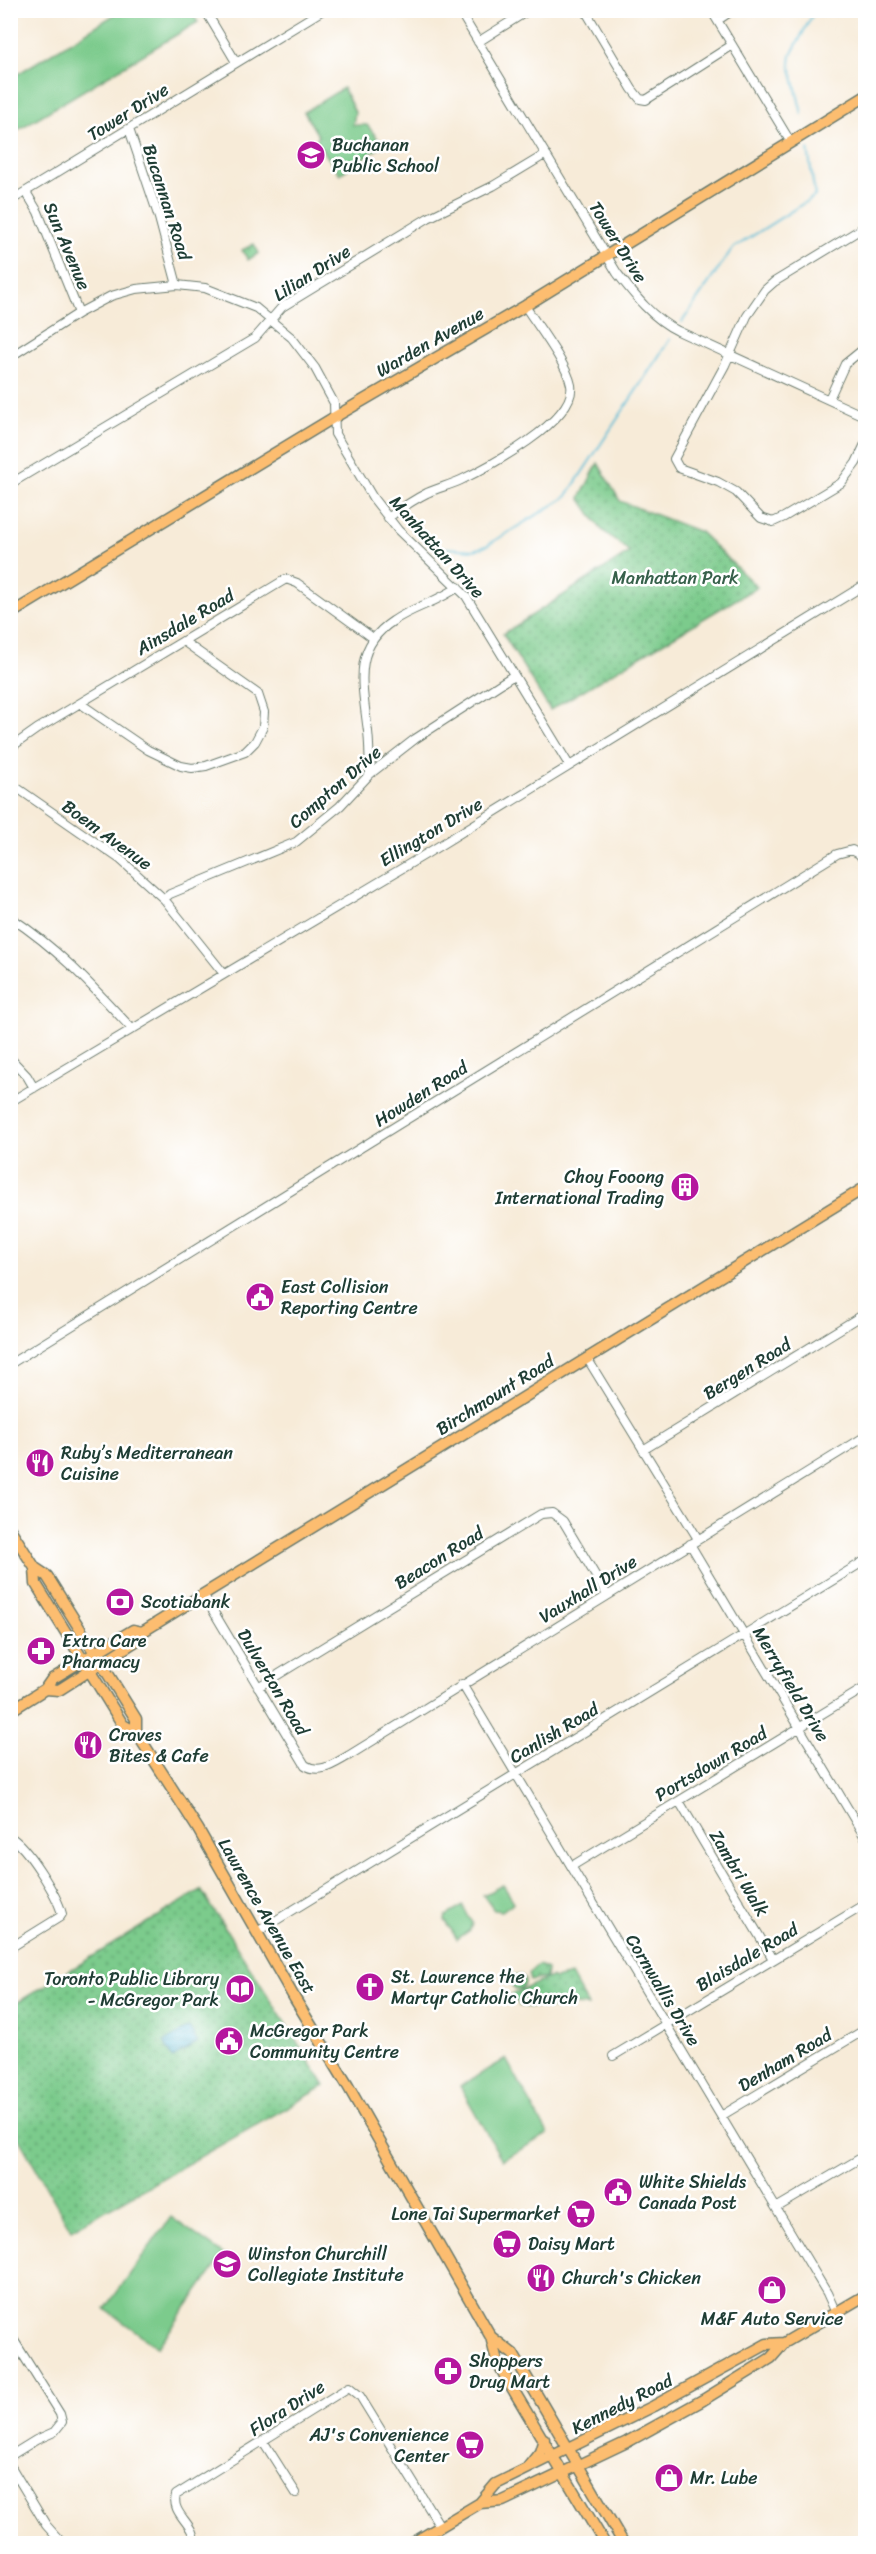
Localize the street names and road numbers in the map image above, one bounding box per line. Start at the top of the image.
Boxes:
street label: Tower Drive [81,74,175,150]
street label: Bucannan Road [133,140,201,266]
street label: Tower Drive [580,195,656,289]
street label: Sun Avenue [34,197,100,295]
street label: Lilian Drive [267,236,357,310]
street label: Warden Avenue [370,298,490,386]
street label: Manhattan Drive [381,488,493,606]
street label: Ainsdale Road [129,579,242,665]
street label: Compton Drive [281,737,389,837]
street label: Ellington Drive [373,788,489,876]
street label: Boem Avenue [55,791,159,879]
street label: Howden Road [368,1052,476,1136]
street label: Bergen Road [696,1328,799,1409]
street label: Birchmount Road [429,1345,562,1444]
street label: Beacon Road [388,1517,491,1598]
street label: Vauxhall Drive [532,1546,644,1632]
street label: Merryfield Drive [744,1620,838,1748]
street label: Dulverton Road [228,1622,318,1743]
street label: Canlish Road [503,1693,606,1772]
street label: Portsdown Road [649,1717,775,1810]
street label: Zambri Walk [700,1823,778,1923]
street label: Lawrence Avenue East [209,1832,325,2000]
street label: Blaisdale Road [689,1913,806,2000]
street label: Cornwallis Drive [617,1927,709,2053]
street label: Denham Road [732,2018,840,2101]
street label: Kennedy Road [565,2364,680,2443]
street label: Flora Drive [242,2371,332,2445]

